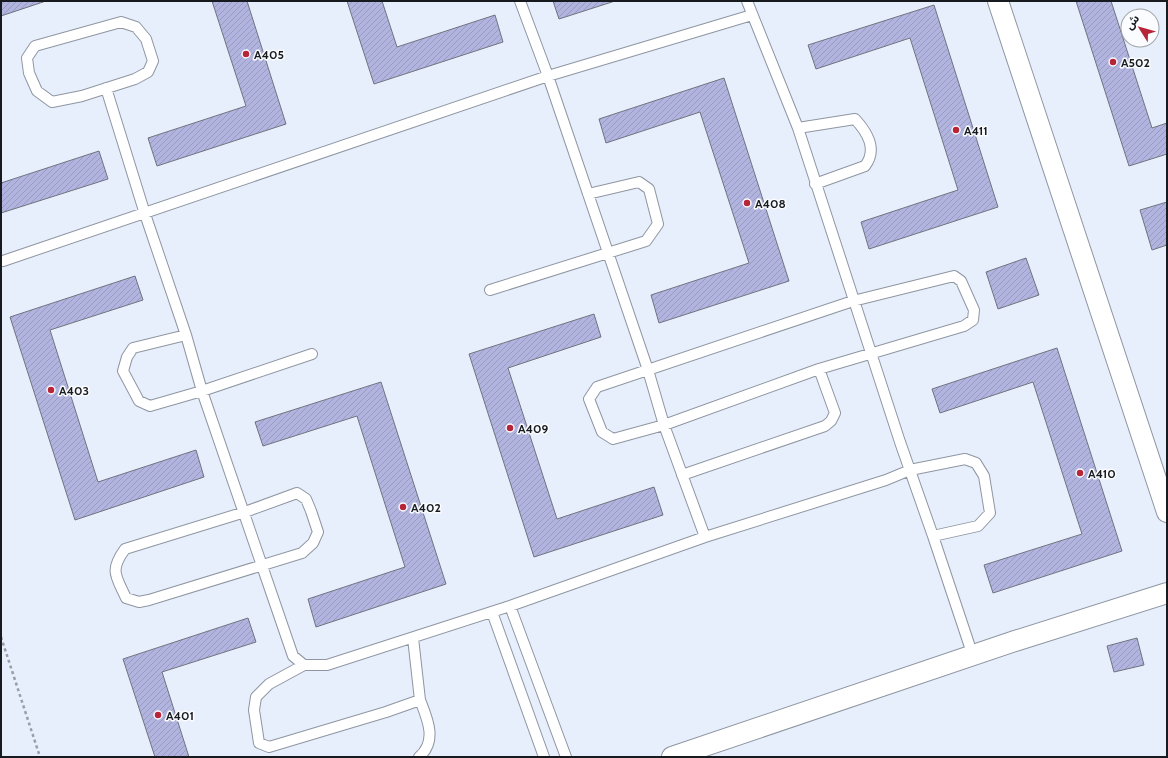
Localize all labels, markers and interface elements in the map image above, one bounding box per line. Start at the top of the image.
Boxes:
north arrow [1120,8,1160,48]
text: ش [1122,12,1142,32]
place label: A405 [254,47,284,62]
marker: A405 [241,49,251,59]
place label: A502 [1121,55,1150,70]
marker: A502 [1108,57,1118,67]
place label: A411 [964,123,988,138]
marker: A411 [951,125,961,135]
place label: A408 [755,196,786,211]
marker: A408 [742,198,752,208]
place label: A403 [59,383,89,398]
marker: A403 [46,385,56,395]
place label: A409 [518,421,548,436]
marker: A409 [505,423,515,433]
place label: A410 [1088,466,1116,481]
marker: A410 [1075,468,1085,478]
place label: A402 [411,500,441,515]
marker: A402 [398,502,408,512]
place label: A401 [166,708,194,723]
marker: A401 [153,710,163,720]

